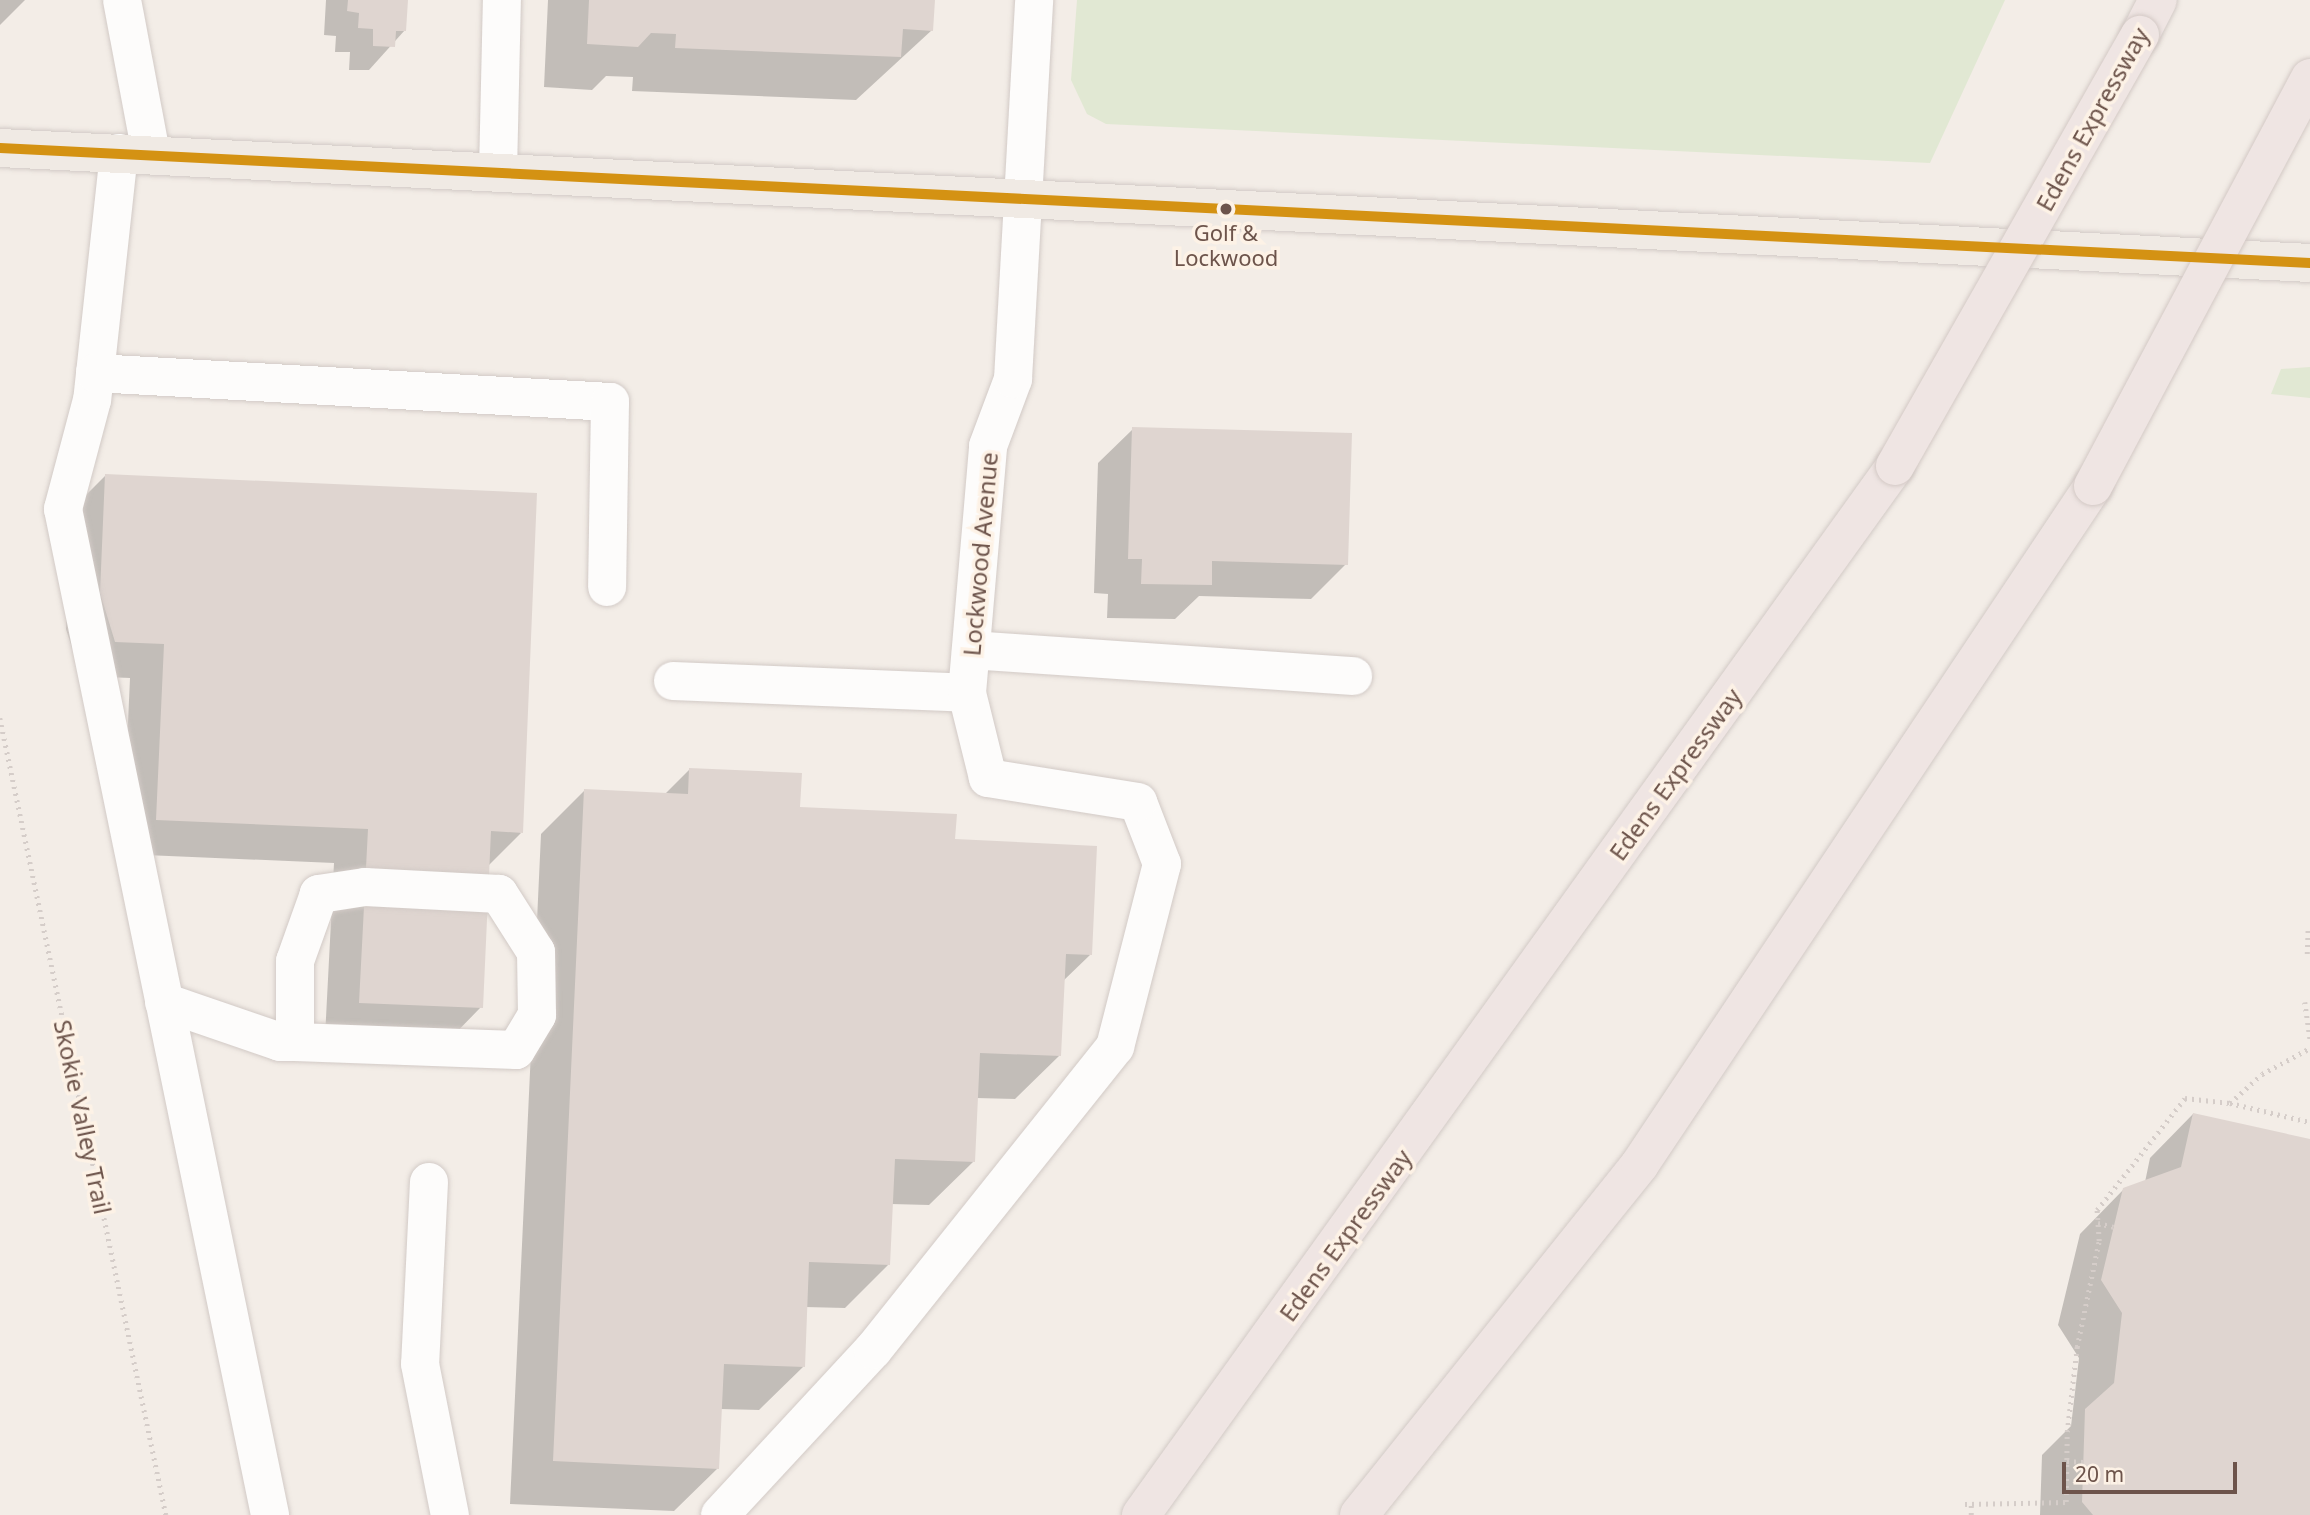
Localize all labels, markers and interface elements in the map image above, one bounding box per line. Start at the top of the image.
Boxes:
street label: Edens Expressway [2030,22,2154,216]
marker: Golf & Lockwood [1219,202,1233,216]
place label: Golf & Lockwood [1174,219,1278,270]
street label: Lockwood Avenue [957,451,1003,657]
street label: Edens Expressway [1603,682,1747,866]
street label: Skokie Valley Trail [48,1017,118,1217]
street label: Edens Expressway [1273,1143,1417,1327]
scale bar [2065,1448,2240,1492]
text: 20 m [2075,1460,2124,1488]

